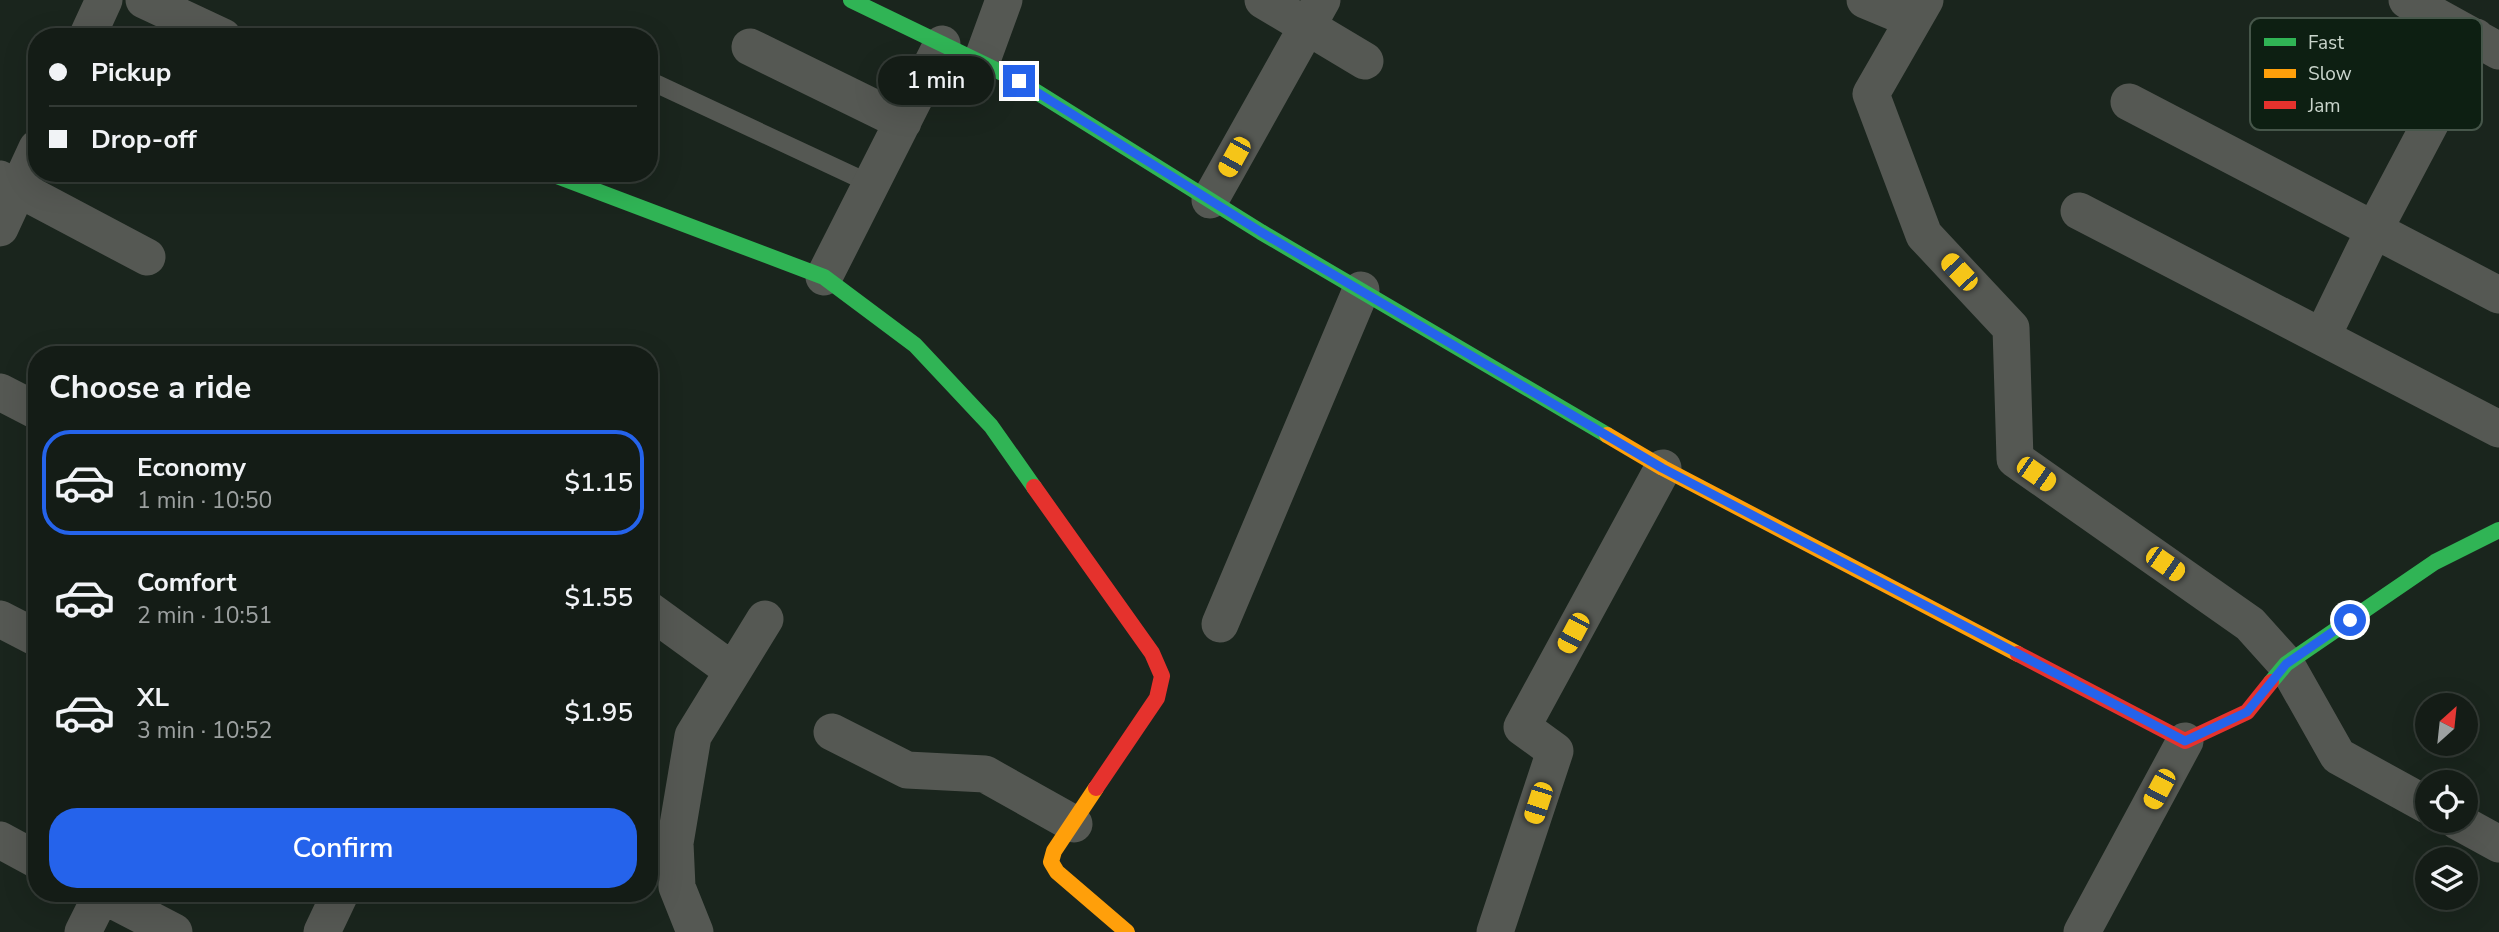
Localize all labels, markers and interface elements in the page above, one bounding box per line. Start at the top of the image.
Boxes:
legend [2250,18,2482,130]
text: Fast [2308,30,2344,56]
text: Pickup [91,55,171,90]
callout: 1 min [879,56,995,106]
text: Slow [2308,61,2352,87]
text: 1 min [907,65,965,96]
route end [1003,65,1035,97]
text: Jam [2307,93,2341,119]
text: Drop-off [91,122,197,157]
car [1215,134,1254,180]
car [1937,249,1982,295]
text: Choose a ride [49,366,251,409]
text: Economy [137,450,246,485]
icon: car [53,451,116,514]
car [2013,453,2060,495]
text: $1.15 [564,465,633,500]
text: 1 min · 10:50 [137,485,272,516]
car [2142,543,2189,585]
text: Comfort [137,565,237,600]
icon: car [53,566,116,629]
text: $1.55 [564,580,633,615]
text: 2 min · 10:51 [137,600,272,631]
route start [2334,604,2366,636]
car [1554,610,1593,656]
text: XL [137,680,169,715]
icon: car [53,681,116,744]
north arrow [2415,693,2478,756]
map controls [2415,693,2478,910]
text: $1.95 [564,695,633,730]
text: 3 min · 10:52 [137,715,272,746]
car [2140,766,2179,812]
button: locate [2415,770,2478,833]
car [1522,780,1555,826]
button: Confirm [49,808,637,888]
button: layers [2415,847,2478,910]

